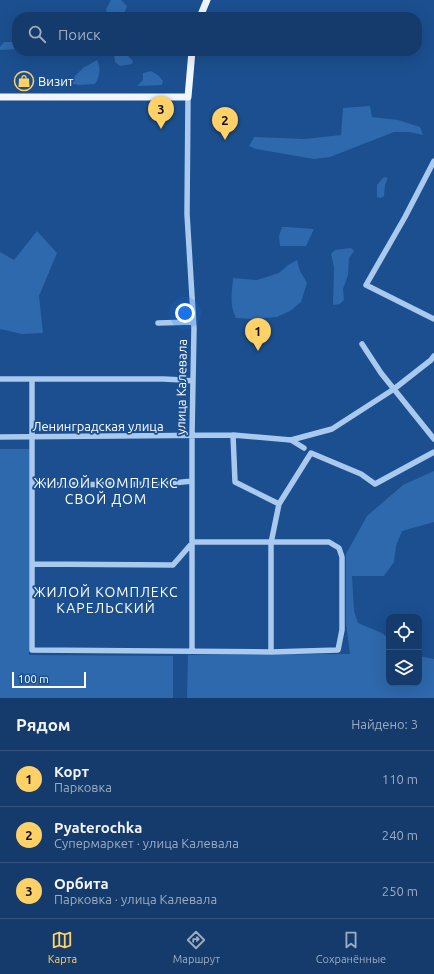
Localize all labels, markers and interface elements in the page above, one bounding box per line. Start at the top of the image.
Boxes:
search box [12,12,422,56]
icon: search [26,23,48,45]
text: Поиск [58,26,101,43]
shop icon: Визит [13,70,35,92]
place label: Визит [38,74,74,88]
pin: 3 [148,96,174,129]
pin: 2 [212,107,238,140]
your location [175,303,195,323]
pin: 1 [245,318,271,351]
street label: улица Калевала [173,339,189,435]
street label: Ленинградская улица [32,419,164,433]
district label: ЖИЛОЙ КОМПЛЕКС СВОЙ ДОМ [33,474,179,507]
district label: ЖИЛОЙ КОМПЛЕКС КАРЕЛЬСКИЙ [33,583,179,616]
map controls [386,614,422,686]
button: locate [386,614,422,650]
button: layers [386,650,422,686]
scale bar [12,670,86,689]
text: 100 m [18,673,49,685]
text: Рядом [16,715,71,734]
text: Найдено: 3 [351,717,418,731]
text: Корт [54,763,89,780]
text: 1 [25,772,33,786]
text: 110 m [382,772,418,786]
text: Парковка [54,780,112,794]
text: Pyaterochka [54,819,142,836]
text: 2 [25,828,33,842]
text: 240 m [382,828,418,842]
text: Супермаркет · улица Калевала [54,836,239,850]
text: Орбита [54,875,109,892]
text: 3 [25,884,33,898]
text: 250 m [382,884,418,898]
text: Парковка · улица Калевала [54,892,217,906]
tab: Карта [48,929,77,965]
tab: Маршрут [173,929,220,965]
tab: Сохранённые [316,929,386,965]

